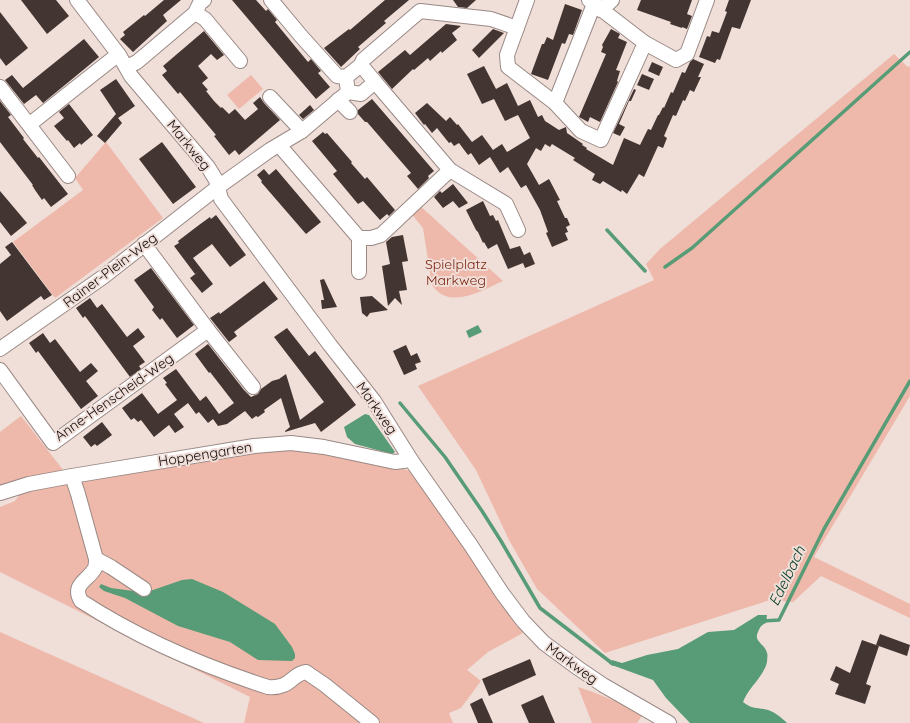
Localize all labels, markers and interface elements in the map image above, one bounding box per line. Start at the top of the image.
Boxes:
street label: Markweg [163,116,215,174]
street label: Rainer-Plein-Weg [59,229,161,311]
park label: Spielplatz Markweg [425,255,487,289]
street label: Anne-Henscheid-Weg [51,349,177,445]
street label: Markweg [352,378,402,438]
street label: Hoppengarten [157,438,253,470]
water label: Edelbach [764,542,809,609]
street label: Markweg [542,638,602,688]

